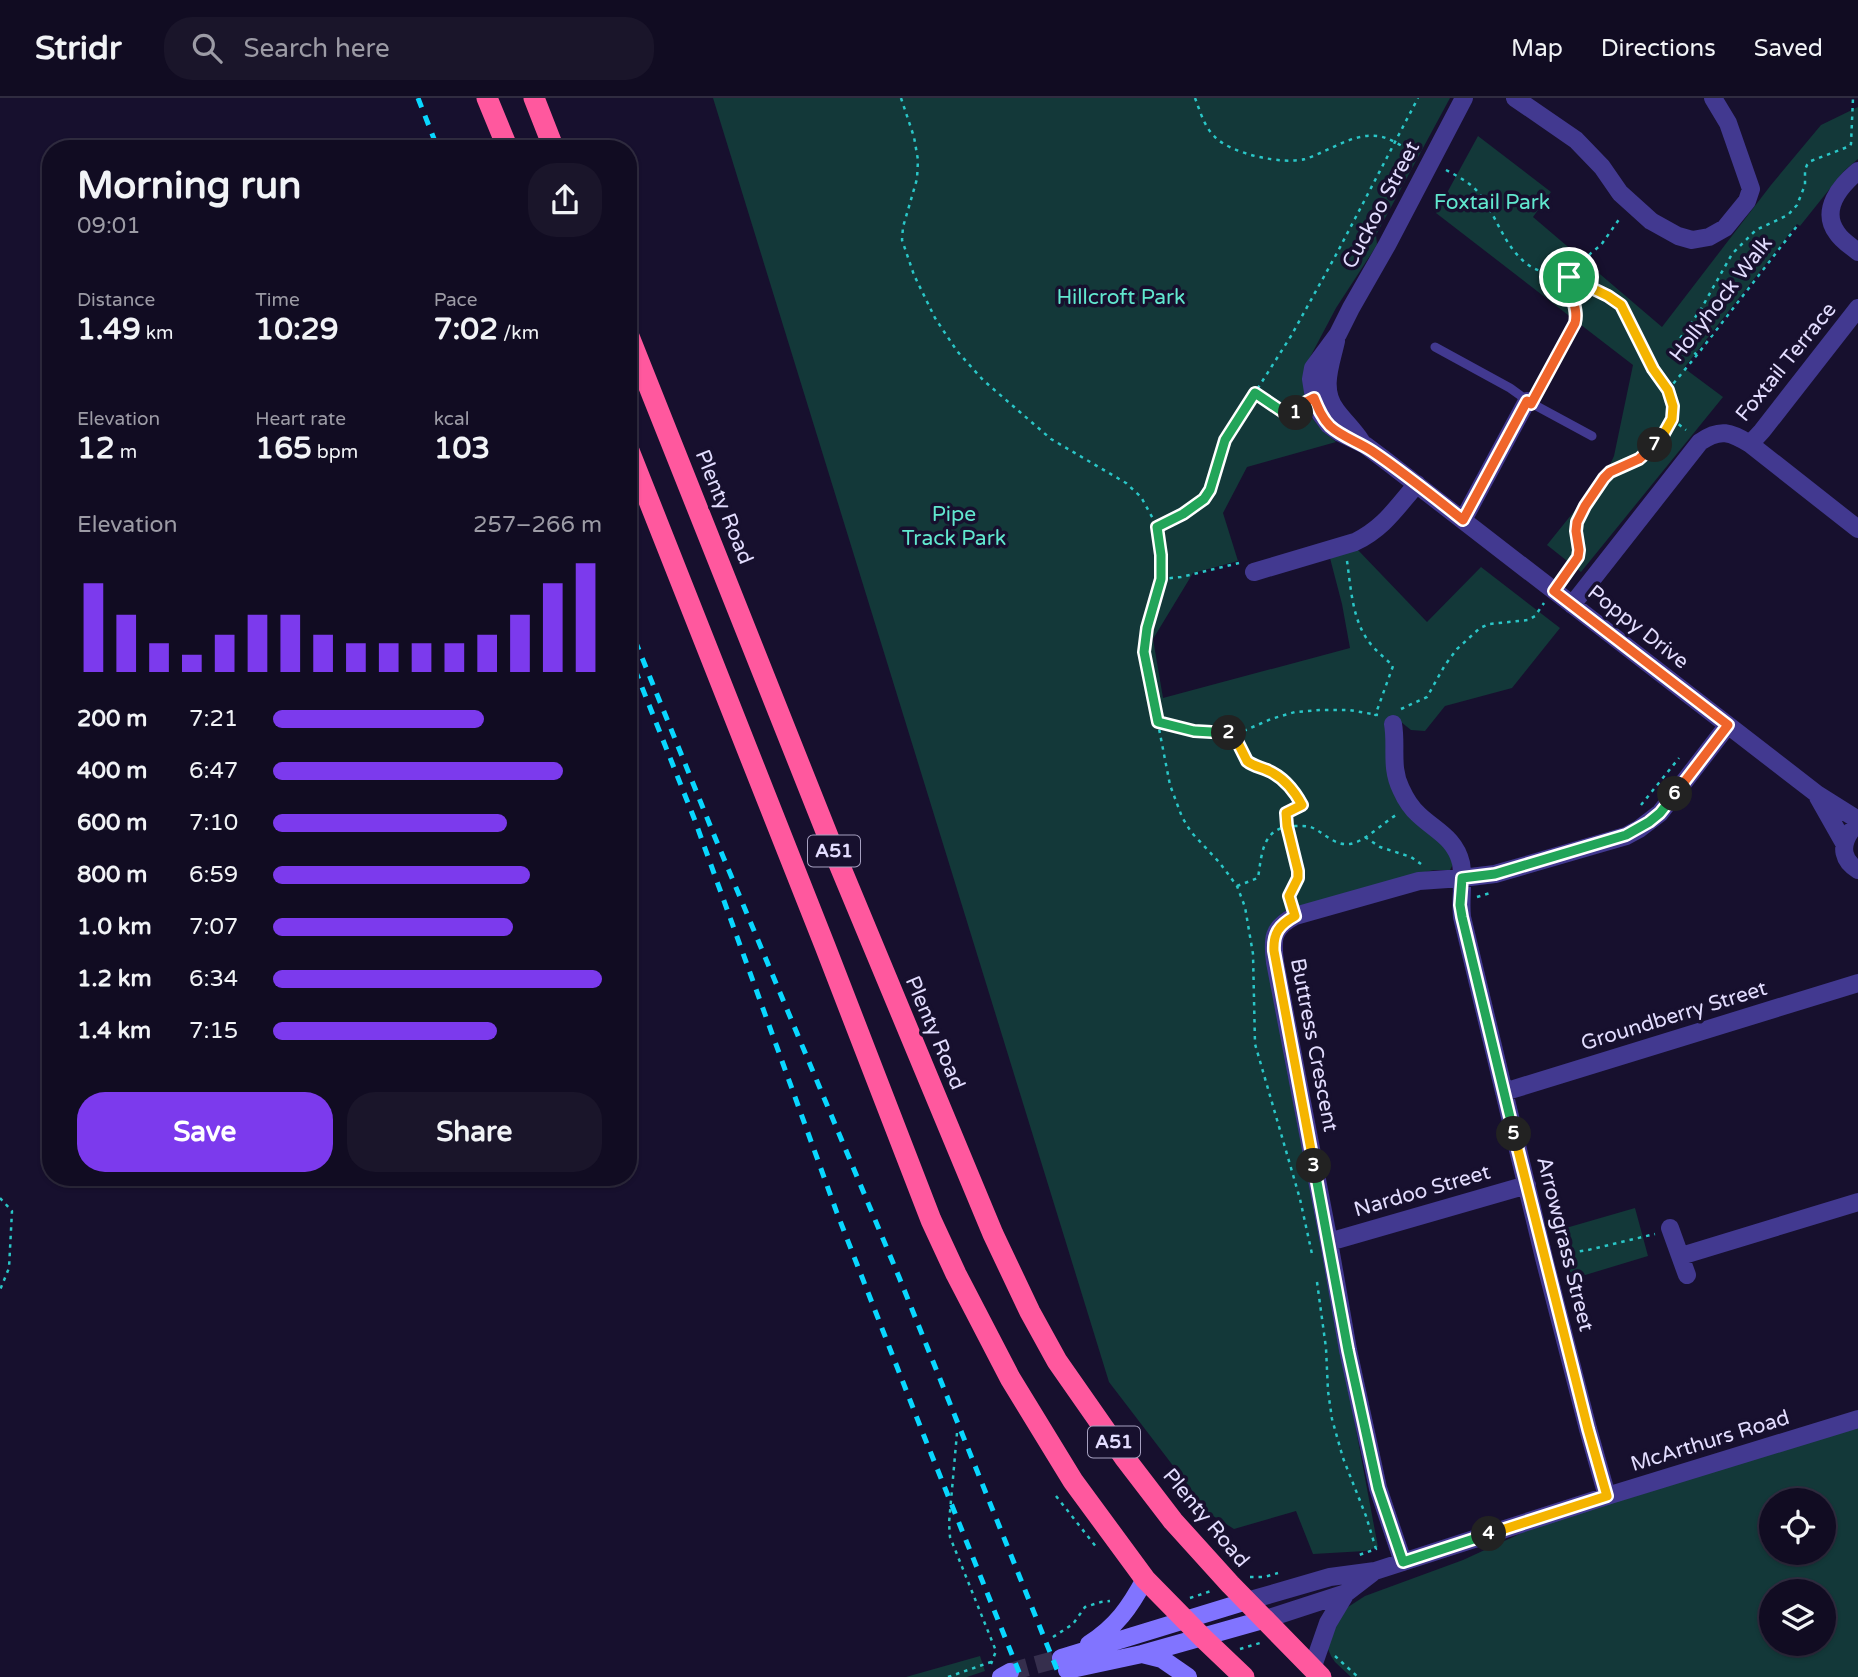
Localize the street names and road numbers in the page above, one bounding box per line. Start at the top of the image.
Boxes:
street label: Cuckoo Street [1337,137,1425,273]
street label: Hollyhock Walk [1664,231,1778,367]
street label: Foxtail Terrace [1730,297,1842,427]
street label: Plenty Road [690,446,758,568]
street label: Poppy Drive [1582,580,1694,674]
road number: A51 [808,836,860,866]
street label: Buttress Crescent [1285,956,1343,1134]
street label: Plenty Road [900,972,970,1094]
street label: Groundberry Street [1578,976,1770,1056]
street label: Arrowgrass Street [1531,1154,1599,1334]
street label: Nardoo Street [1351,1160,1493,1222]
street label: McArthurs Road [1628,1405,1792,1477]
road number: A51 [1088,1426,1140,1458]
street label: Plenty Road [1158,1464,1254,1572]

